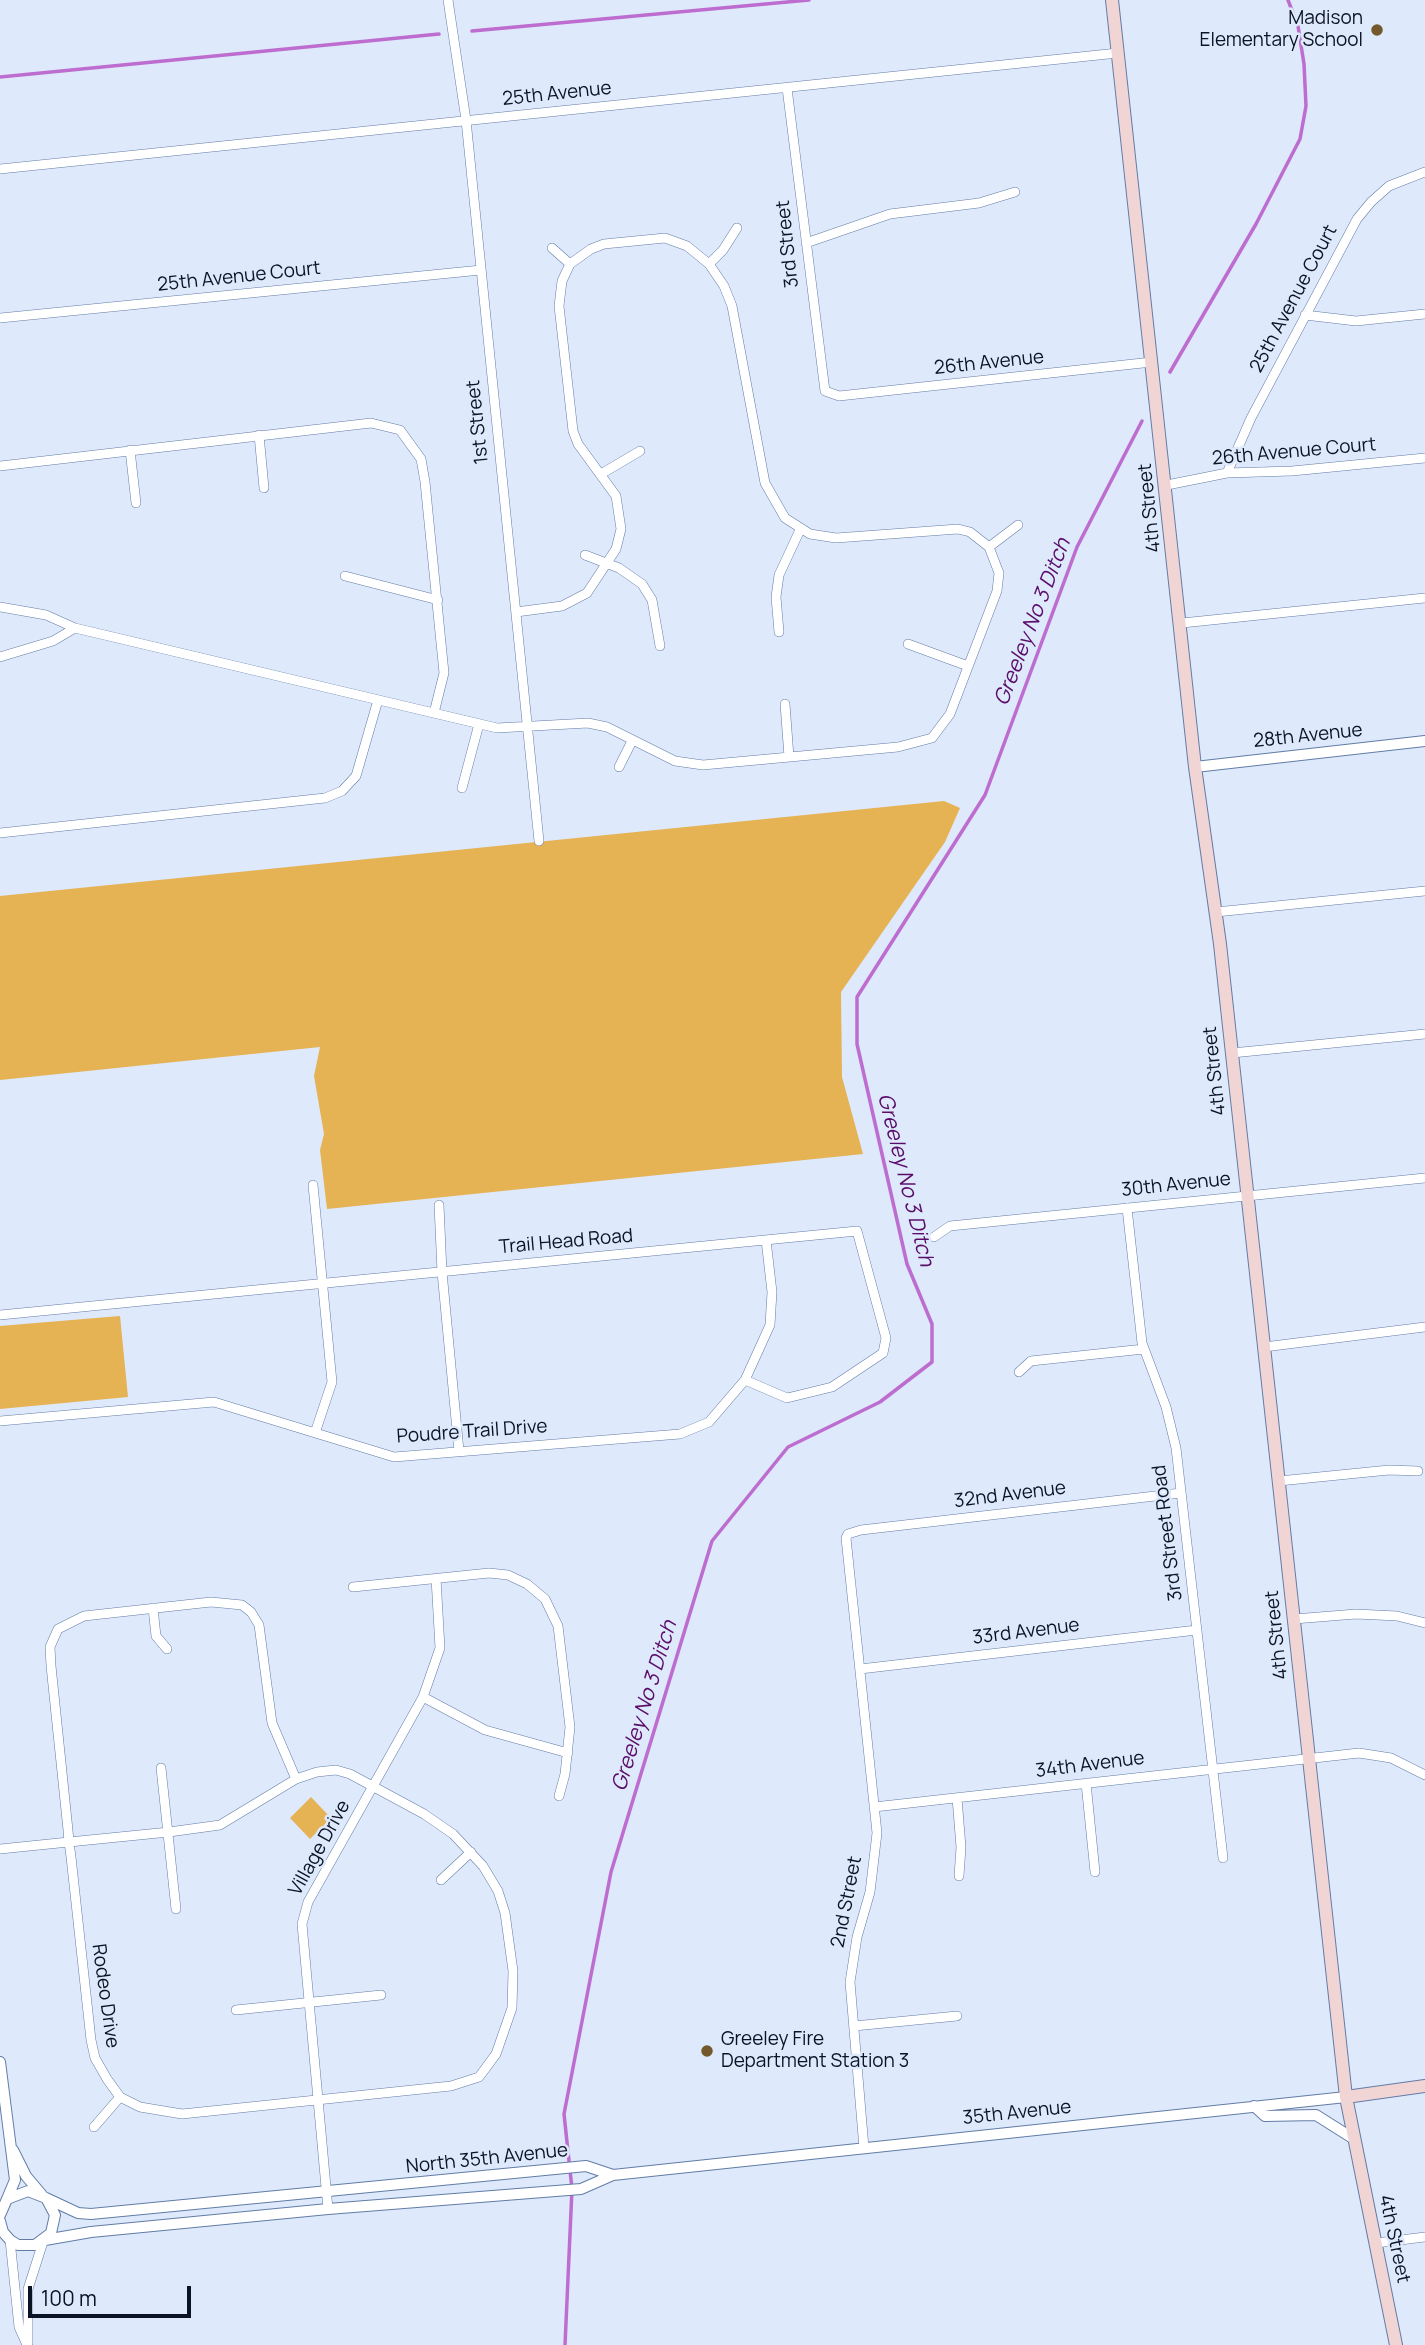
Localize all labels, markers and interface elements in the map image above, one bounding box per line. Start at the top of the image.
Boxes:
place label: Madison Elementary School [1200,8,1363,52]
marker: Madison Elementary School [1369,22,1385,38]
street label: 25th Avenue [501,77,613,111]
street label: 3rd Street [772,199,804,289]
street label: 25th Avenue Court [1245,221,1343,377]
street label: 25th Avenue Court [156,257,322,297]
street label: 26th Avenue [933,346,1045,380]
street label: 1st Street [462,379,494,465]
street label: 26th Avenue Court [1211,433,1377,471]
street label: 4th Street [1134,462,1166,554]
water label: Greeley No 3 Ditch [990,535,1076,709]
street label: 28th Avenue [1252,719,1364,753]
street label: 4th Street [1199,1025,1231,1117]
water label: Greeley No 3 Ditch [871,1091,939,1269]
street label: 30th Avenue [1120,1168,1232,1202]
street label: Trail Head Road [498,1225,634,1259]
street label: Poudre Trail Drive [396,1415,548,1449]
street label: 3rd Street Road [1148,1464,1188,1602]
street label: 32nd Avenue [953,1477,1067,1513]
street label: 4th Street [1261,1589,1293,1681]
street label: 33rd Avenue [971,1614,1081,1650]
water label: Greeley No 3 Ditch [607,1618,683,1794]
street label: 34th Avenue [1034,1747,1146,1783]
street label: Village Drive [284,1796,356,1900]
street label: 2nd Street [827,1854,867,1950]
street label: Rodeo Drive [86,1942,124,2050]
place label: Greeley Fire Department Station 3 [721,2029,909,2073]
marker: Greeley Fire Department Station 3 [699,2043,715,2059]
street label: 35th Avenue [961,2096,1073,2130]
street label: North 35th Avenue [405,2139,569,2179]
street label: 4th Street [1374,2193,1414,2285]
scale bar [32,2272,194,2316]
text: 100 m [41,2284,97,2312]

